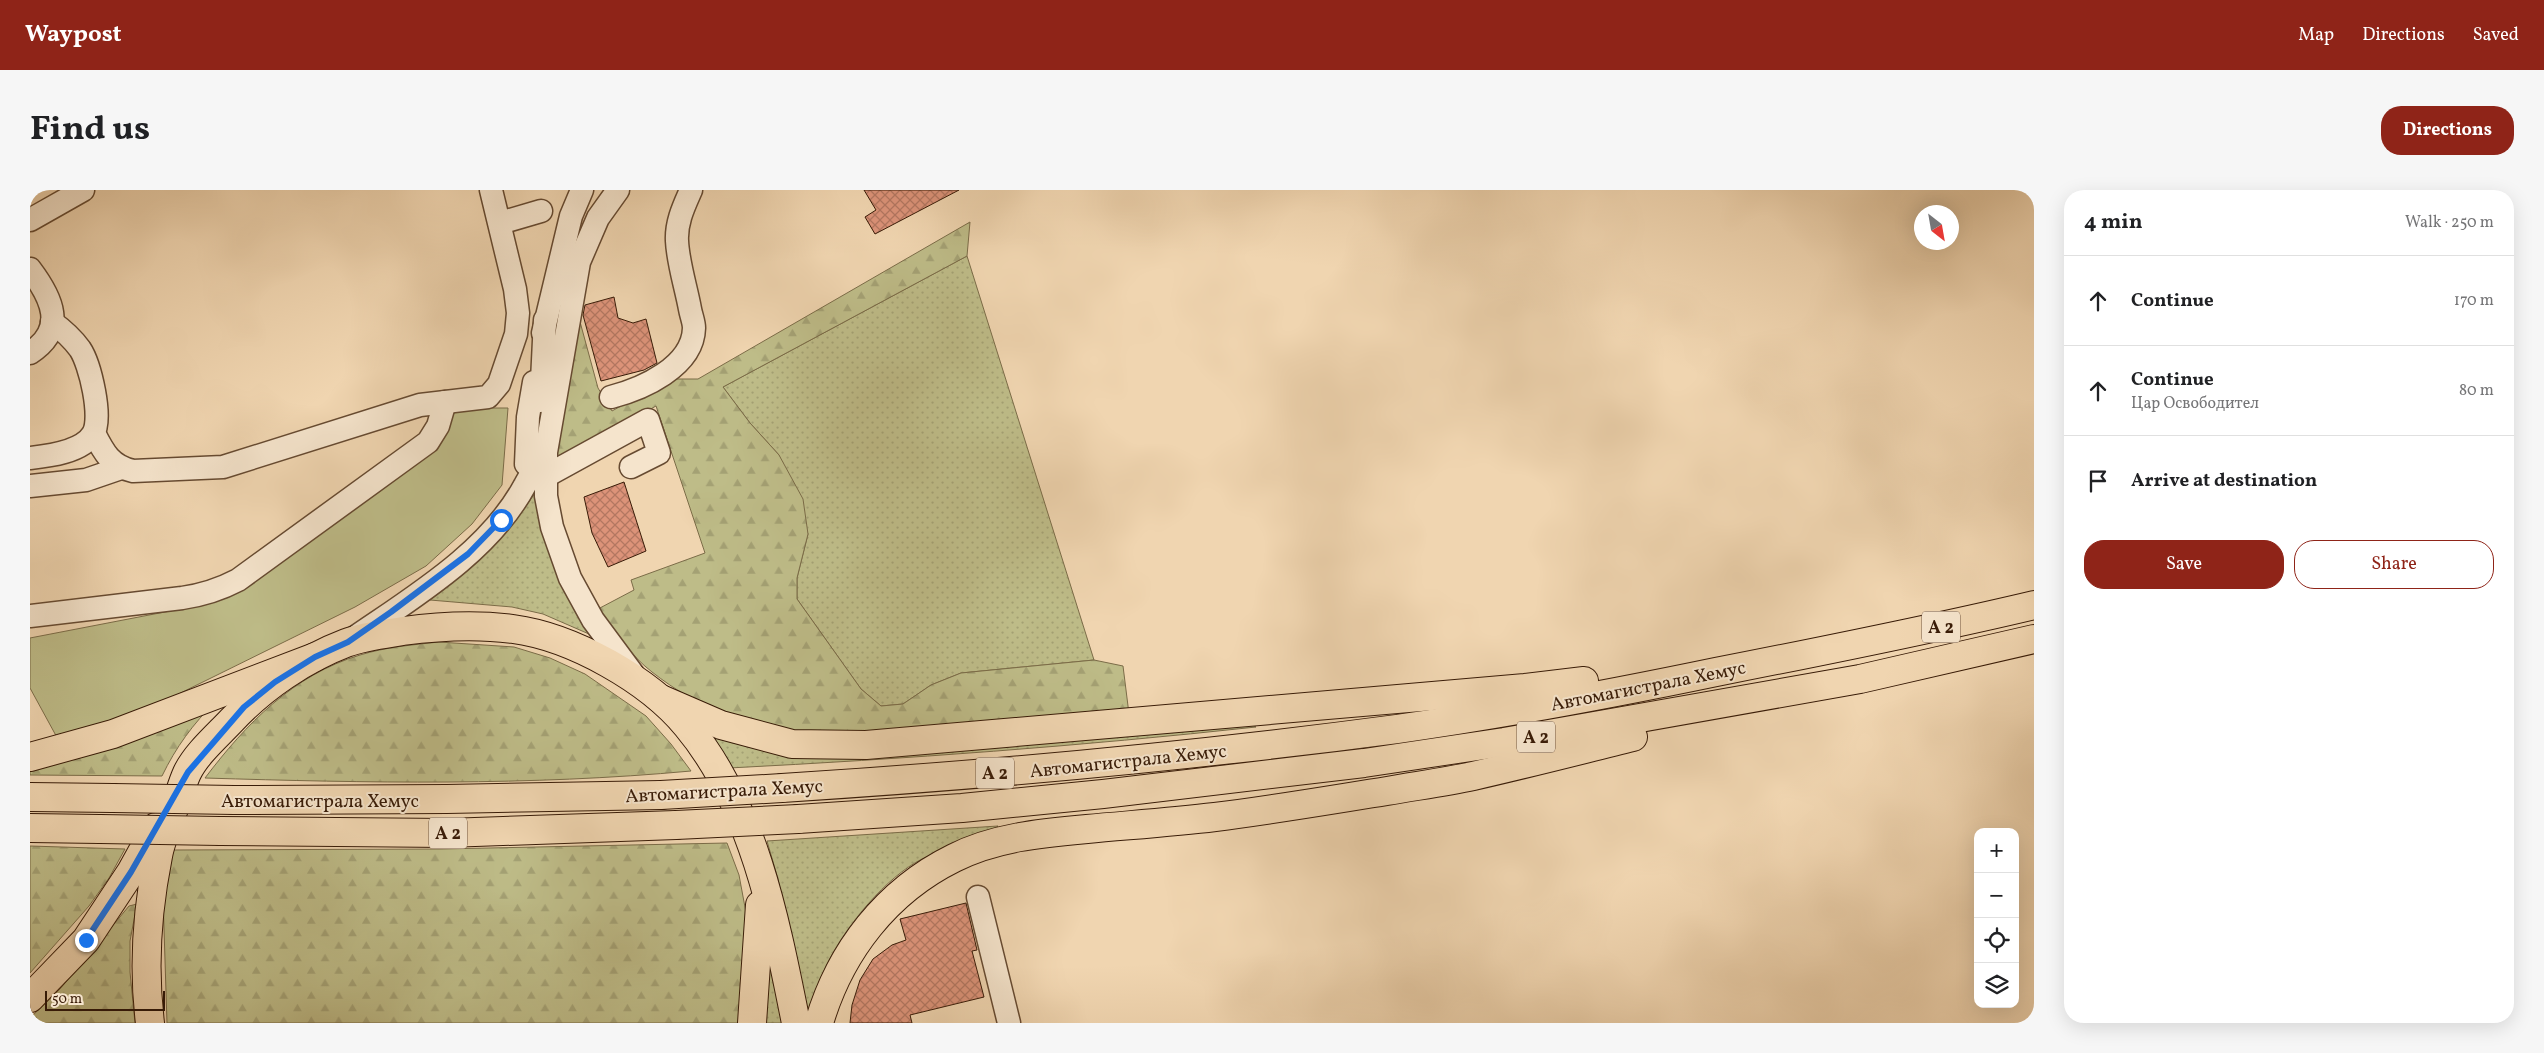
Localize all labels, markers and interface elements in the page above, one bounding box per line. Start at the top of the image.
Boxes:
text: Waypost [25,18,122,52]
text: Map [2298,23,2334,48]
text: Directions [2362,23,2445,48]
text: Saved [2473,23,2519,48]
text: Find us [30,106,150,154]
button: Directions [2381,106,2514,155]
north arrow [1914,205,1959,250]
text: 4 min [2084,208,2143,237]
text: Walk · 250 m [2405,212,2494,234]
icon: ahead [2084,287,2112,315]
text: Continue [2131,288,2214,314]
text: 170 m [2454,290,2494,312]
text: Continue [2131,367,2214,393]
icon: ahead [2084,377,2112,405]
text: 80 m [2459,380,2494,402]
text: Цар Освободител [2131,393,2259,415]
icon: arrive [2084,467,2112,495]
text: Arrive at destination [2131,468,2317,494]
route start [490,509,513,532]
button: Save [2084,540,2284,589]
button: Share [2294,540,2494,589]
road number: A 2 [1922,612,1960,642]
street label: Автомагистрала Хемус [1549,655,1748,719]
road number: A 2 [1517,722,1555,752]
street label: Автомагистрала Хемус [1028,739,1228,785]
road number: A 2 [976,758,1014,788]
street label: Автомагистрала Хемус [625,774,824,810]
street label: Автомагистрала Хемус [221,789,419,815]
road number: A 2 [429,818,467,848]
map controls [1974,828,2019,1008]
button: + [1974,828,2019,873]
button: − [1974,873,2019,918]
button: locate [1974,918,2019,963]
route end [75,929,98,952]
button: layers [1974,963,2019,1008]
scale bar [45,988,165,1011]
text: 50 m [52,990,82,1009]

